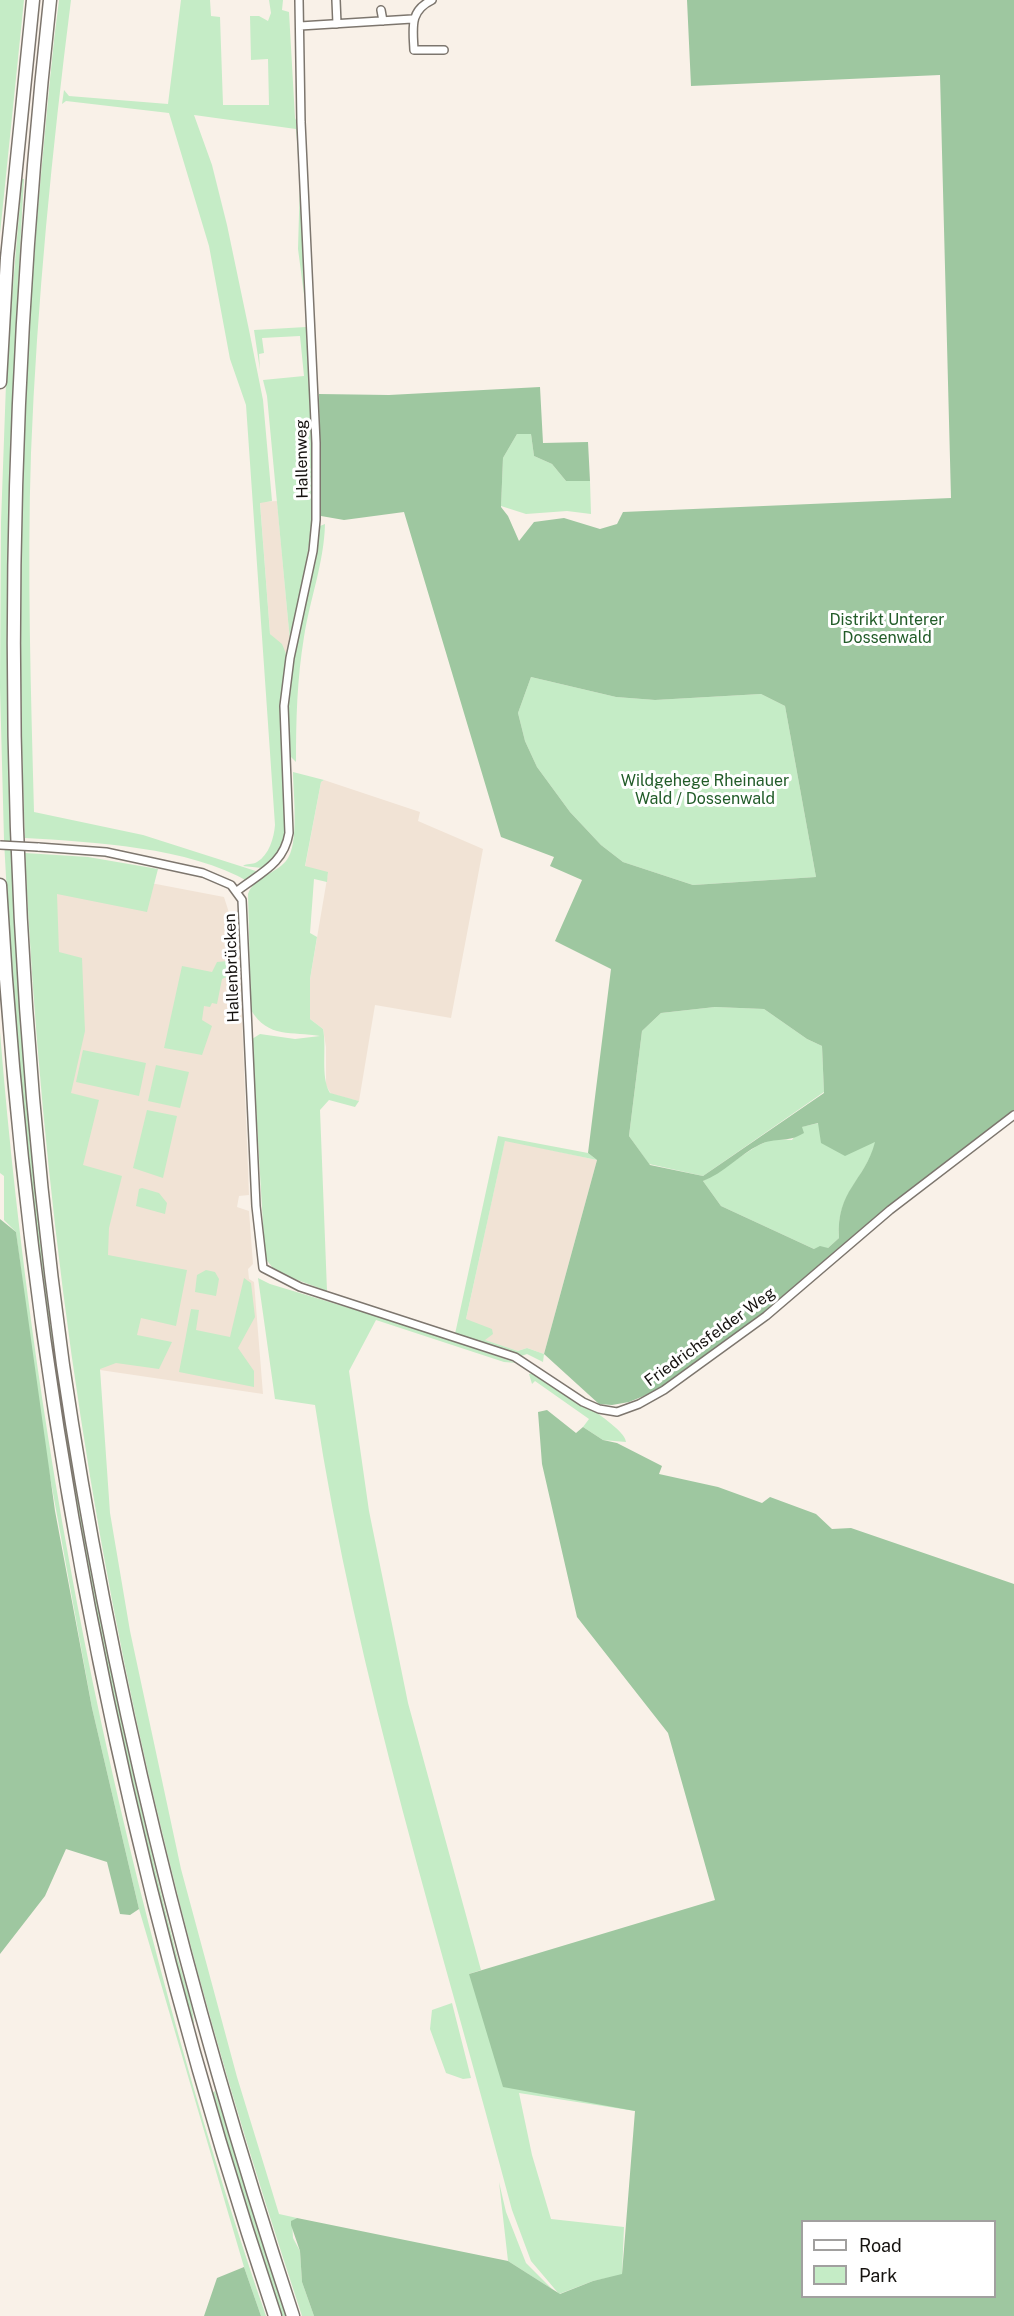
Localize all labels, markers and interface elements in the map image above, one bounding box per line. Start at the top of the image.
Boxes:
street label: Hallenweg [292,419,312,499]
park label: Distrikt Unterer Dossenwald [830,610,944,648]
park label: Wildgehege Rheinauer Wald / Dossenwald [621,771,789,809]
street label: Hallenbrücken [221,913,243,1023]
street label: Friedrichsfelder Weg [641,1283,779,1391]
legend [801,2220,996,2298]
text: Road [859,2235,902,2256]
text: Park [859,2265,897,2286]

